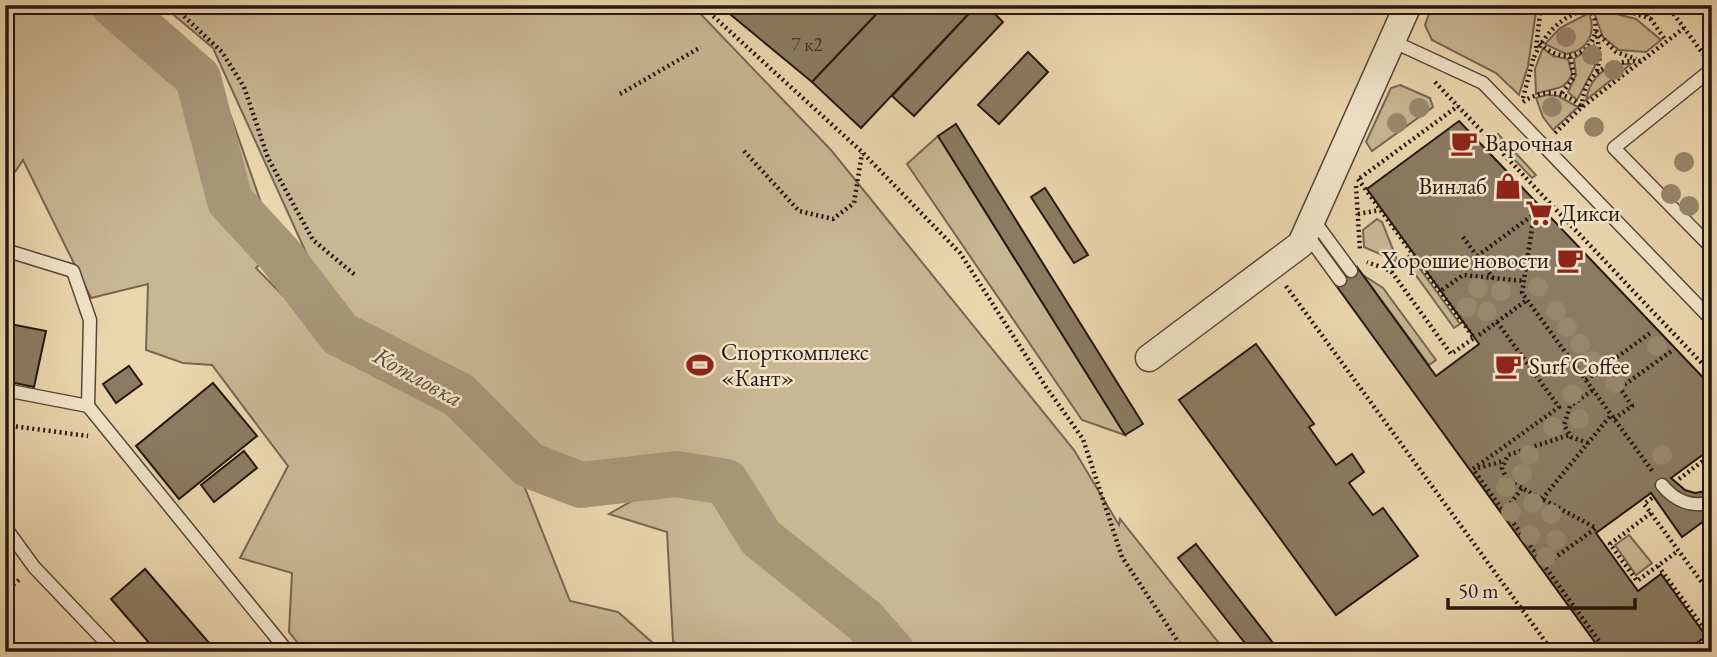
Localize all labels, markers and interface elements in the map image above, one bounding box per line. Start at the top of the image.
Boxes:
house number: 7 к2 [791,32,823,57]
cafe icon: Варочная [1449,128,1479,158]
place label: Варочная [1485,128,1573,158]
place label: Винлаб [1419,171,1487,201]
shop icon: Винлаб [1493,171,1523,201]
supermarket icon: Дикси [1524,198,1554,228]
place label: Дикси [1560,198,1620,228]
place label: Хорошие новости [1380,245,1549,275]
cafe icon: Хорошие новости [1555,245,1585,275]
place label: Спорткомплекс «Кант» [721,337,869,393]
water label: Котловка [368,339,468,414]
sports icon: Спорткомплекс «Кант» [685,350,715,380]
cafe icon: Surf Coffee [1493,351,1523,381]
place label: Surf Coffee [1529,351,1630,381]
scale bar [1448,566,1635,610]
text: 50 m [1458,577,1499,604]

